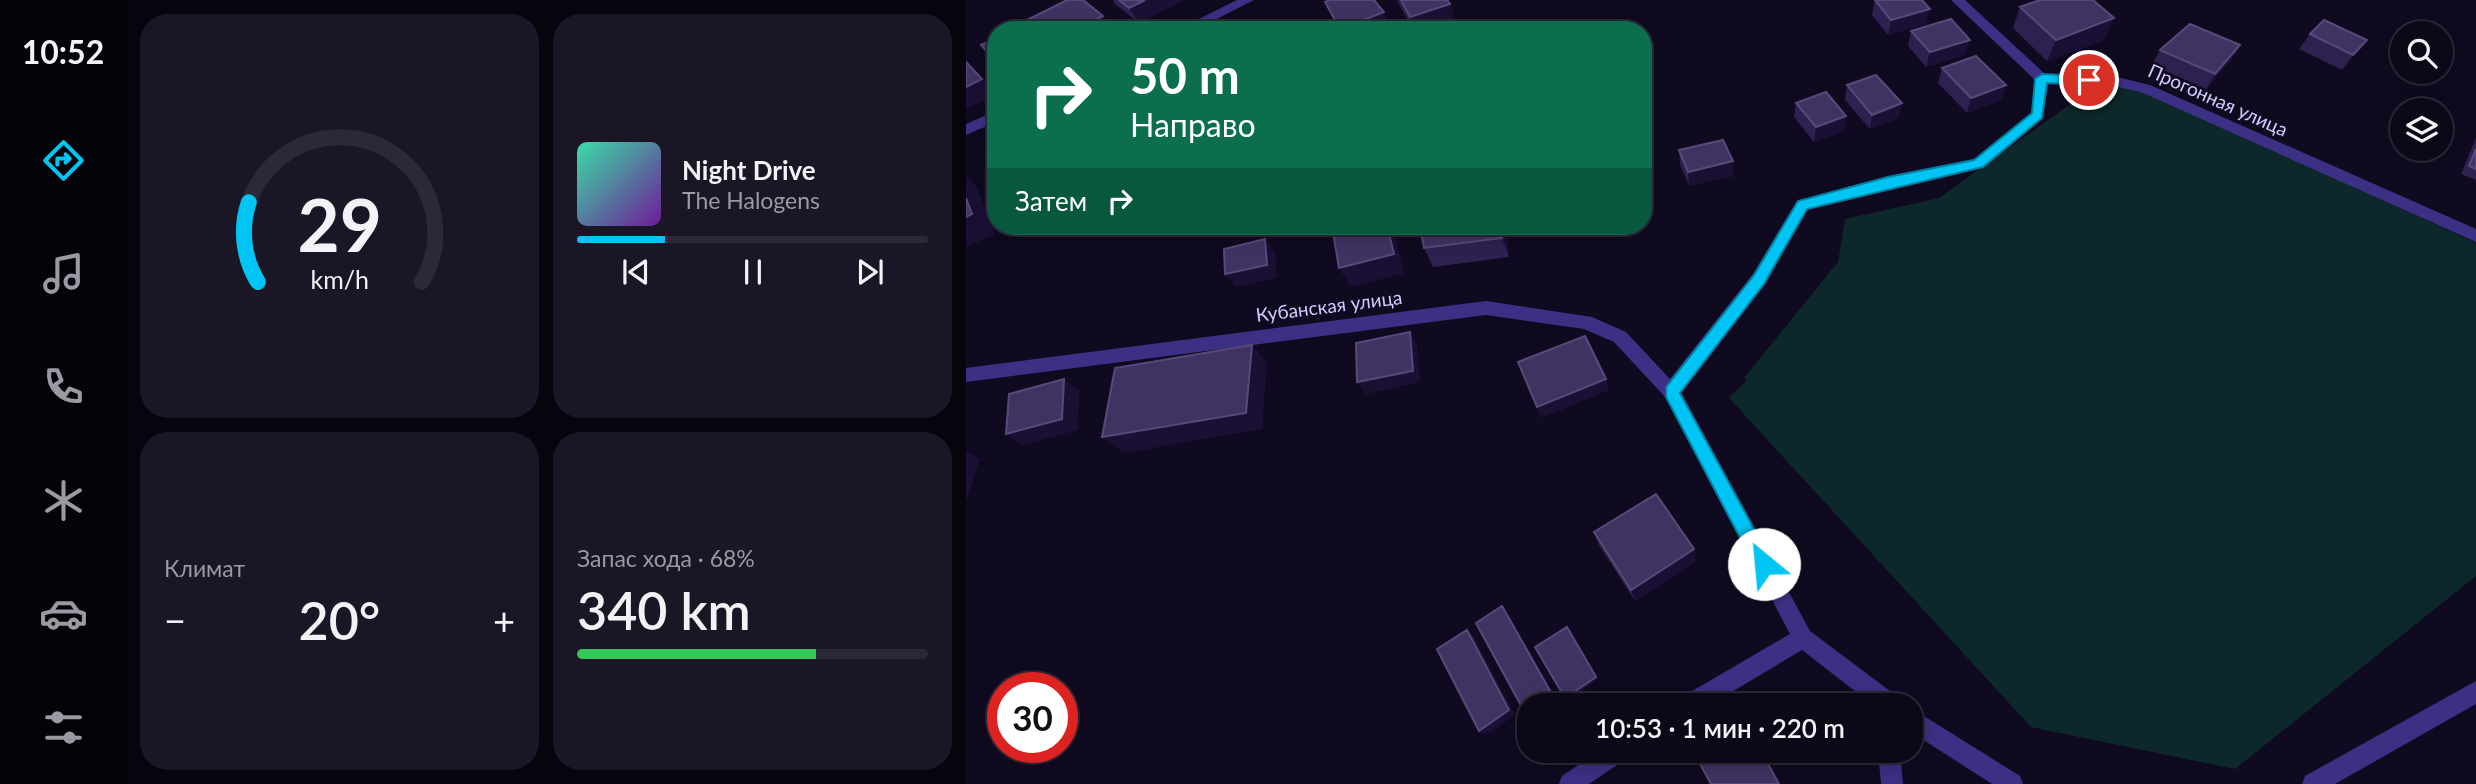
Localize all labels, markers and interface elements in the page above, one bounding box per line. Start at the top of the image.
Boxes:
map controls [2390,21,2453,161]
button: search [2390,21,2453,84]
text: 10:52 [22,32,104,71]
text: 50 m [1130,46,1240,104]
icon: right [1015,49,1106,140]
pin [2059,50,2119,110]
street label: Прогонная улица [2145,58,2292,141]
icon: arrive [2070,61,2108,99]
button: layers [2390,98,2453,161]
text: Направо [1130,105,1256,144]
icon: directions [39,136,88,185]
text: Night Drive [682,154,816,186]
text: 29 [297,181,382,269]
icon: right [1101,182,1139,220]
text: Затем [1015,185,1087,217]
text: The Halogens [682,186,820,214]
icon: music [39,249,88,298]
icon: previous [617,253,655,291]
icon: pause [734,253,772,291]
icon: next [851,253,889,291]
text: km/h [310,264,369,294]
street label: Кубанская улица [1254,285,1403,326]
icon: phone [39,362,88,411]
icon: climate [39,476,88,525]
position arrow [1727,527,1801,601]
text: Запас хода · 68% [577,544,755,572]
text: Климат [164,554,245,582]
text: 340 km [577,579,751,641]
icon: car [39,589,88,638]
text: 20° [299,589,380,651]
text: − [164,597,186,643]
text: + [493,597,515,643]
speed limit sign: 30 [987,672,1078,763]
icon: filters [39,703,88,752]
text: 10:53 · 1 мин · 220 m [1595,712,1845,744]

